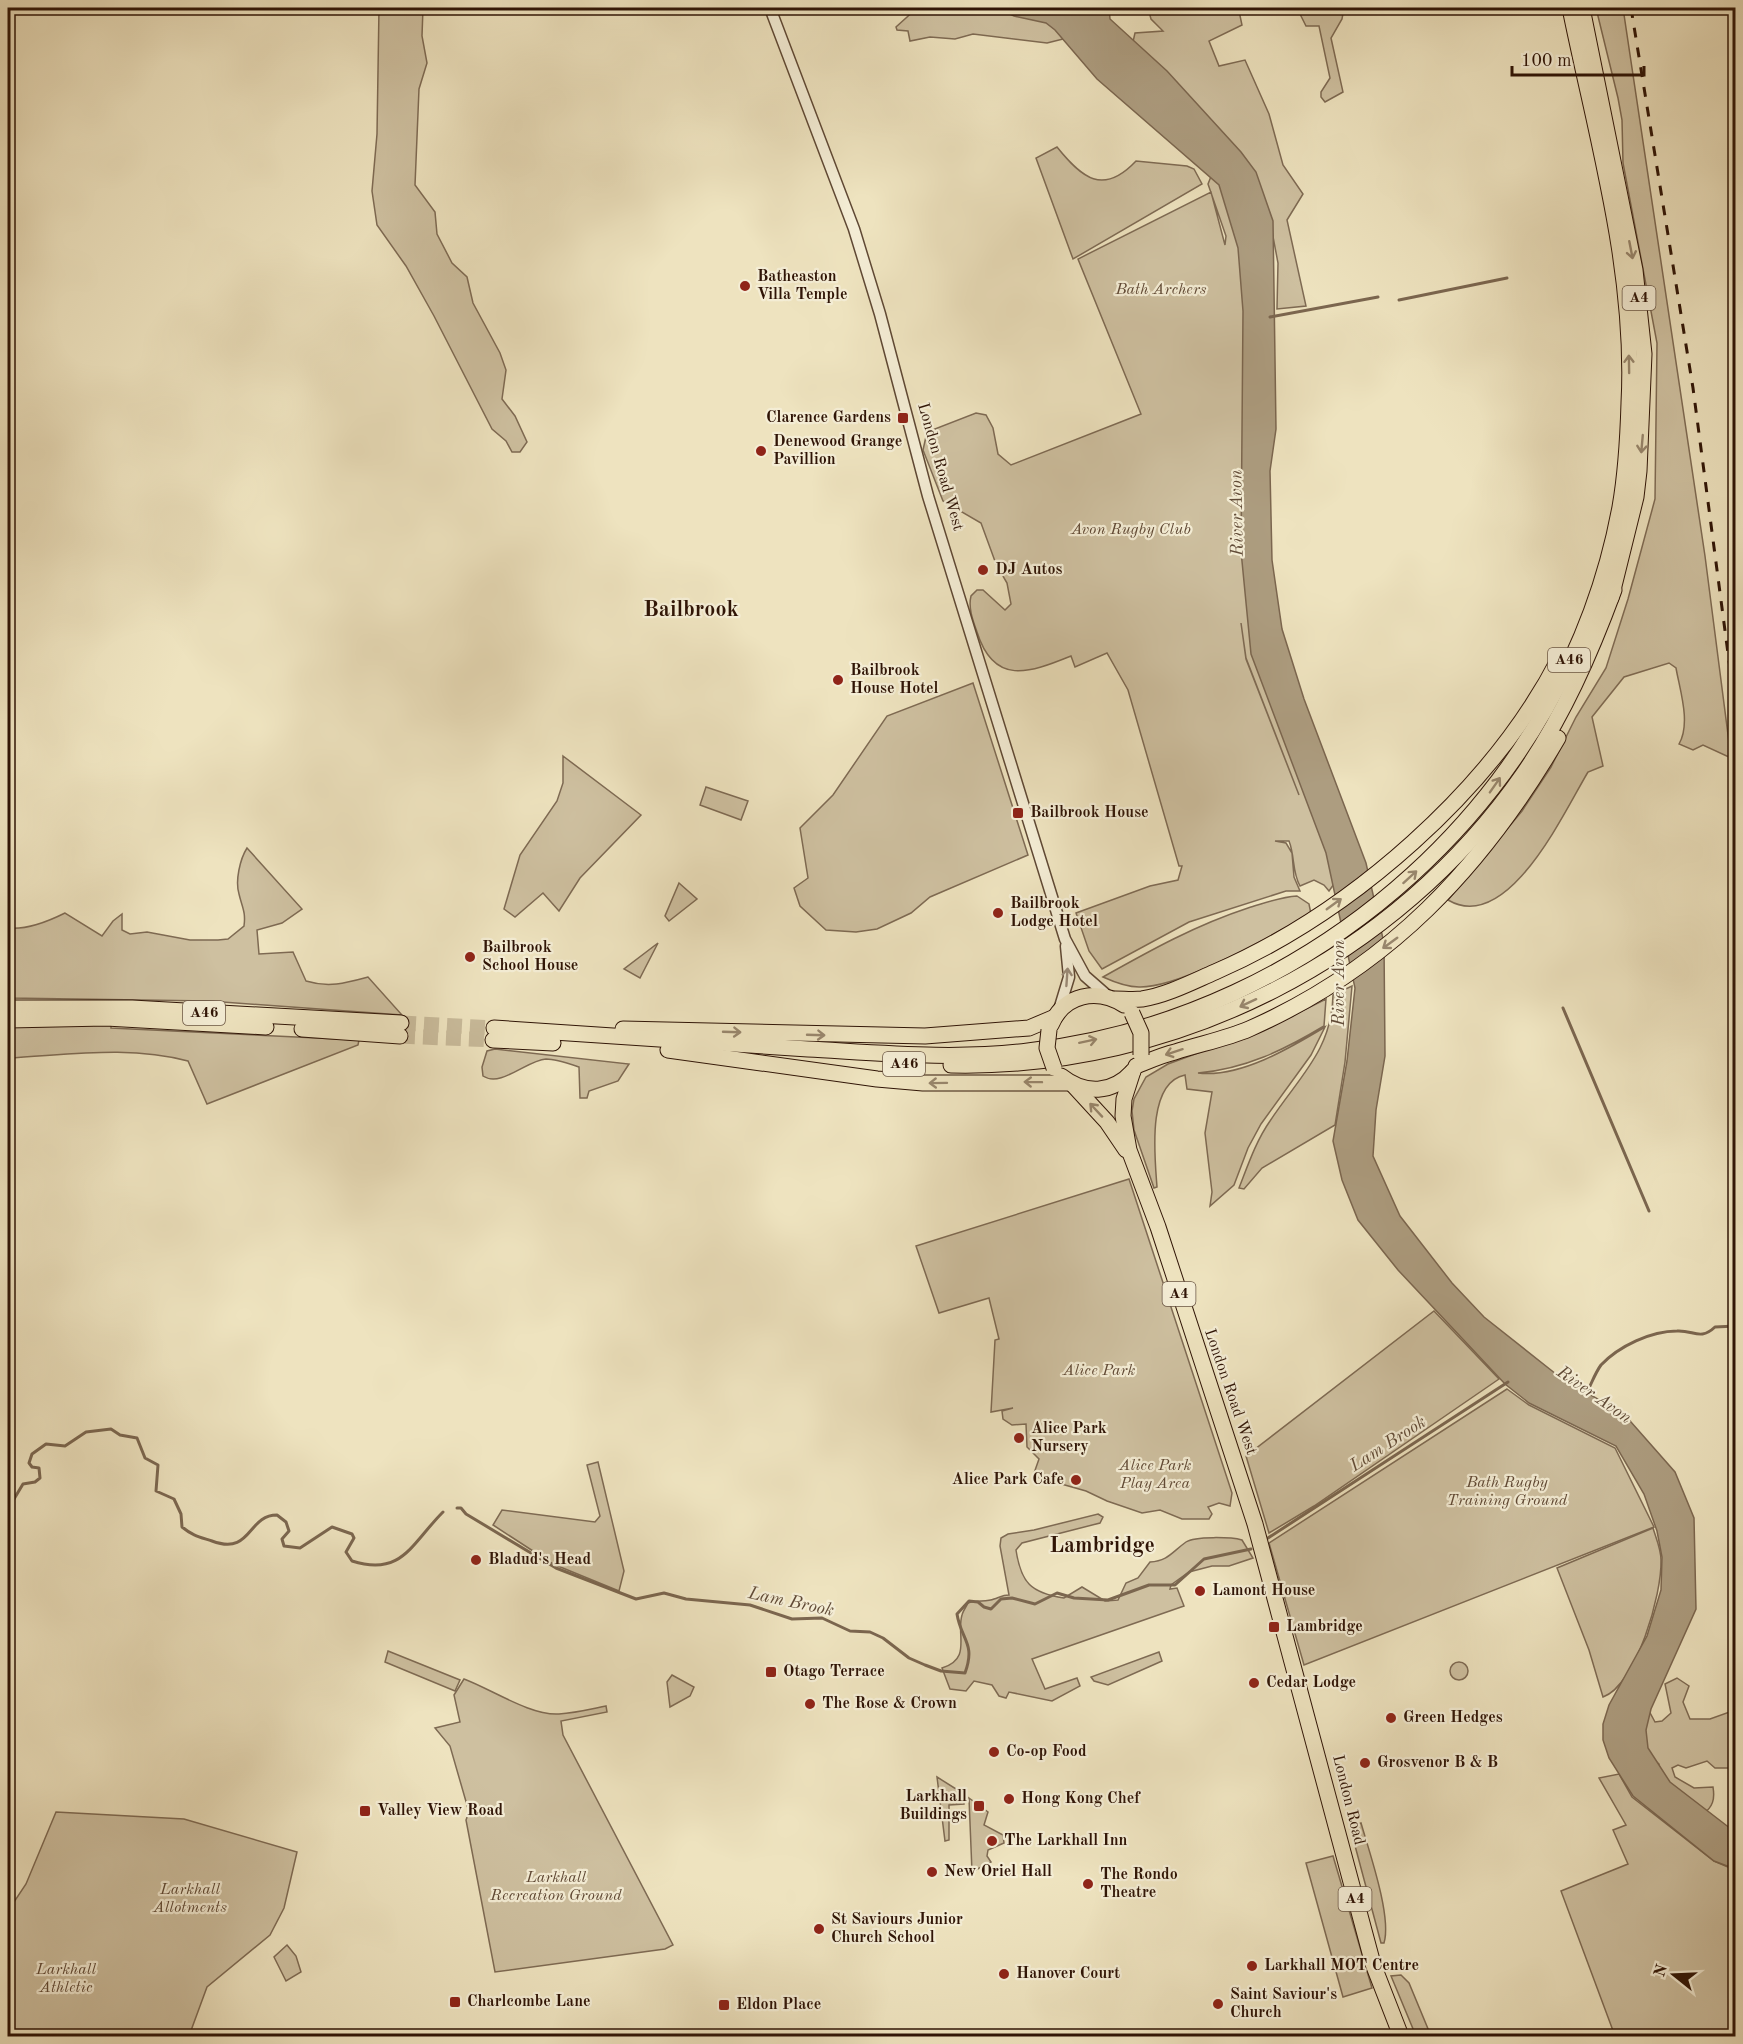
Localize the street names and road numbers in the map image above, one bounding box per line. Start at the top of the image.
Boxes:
road number: A4 [1622,286,1656,310]
street label: London Road West [914,401,966,533]
road number: A46 [1548,648,1590,672]
road number: A46 [183,1001,225,1025]
road number: A46 [883,1052,925,1076]
road number: A4 [1162,1282,1196,1306]
street label: London Road West [1201,1327,1259,1458]
street label: London Road [1329,1753,1367,1847]
road number: A4 [1338,1887,1372,1911]

